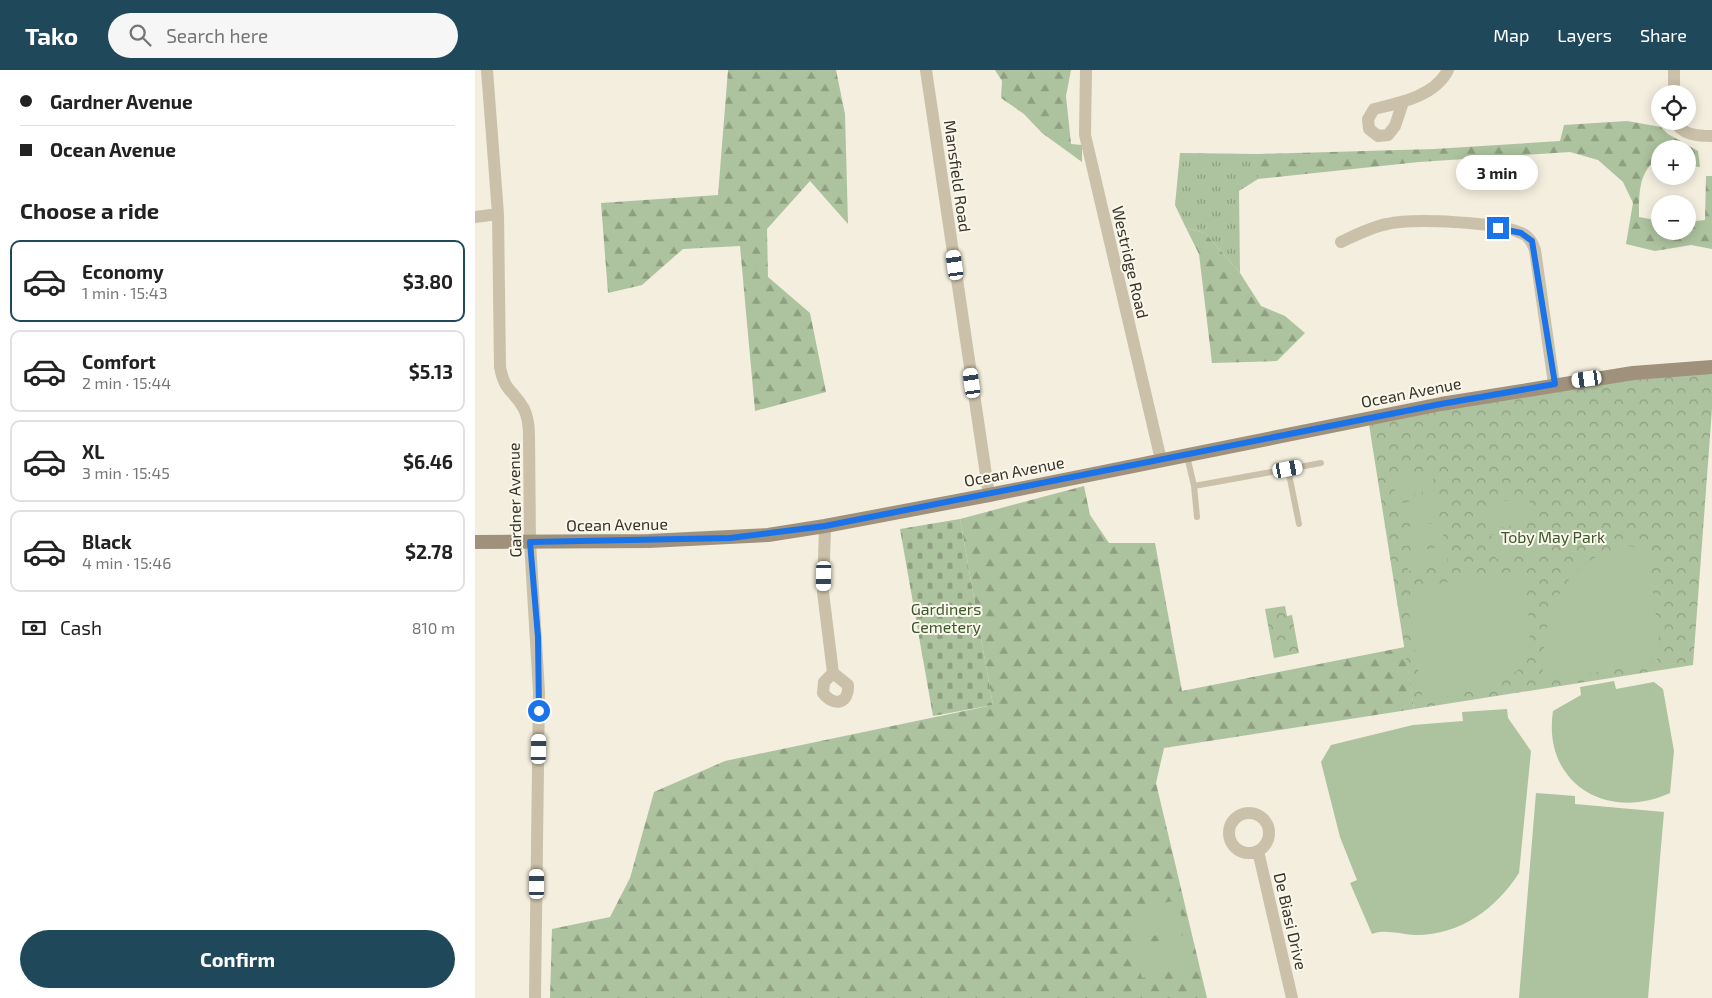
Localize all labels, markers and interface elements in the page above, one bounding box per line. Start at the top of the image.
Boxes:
search box [108,13,458,58]
text: Tako [25,21,78,50]
icon: search [126,21,154,49]
text: Search here [166,24,268,47]
text: Map [1493,24,1529,46]
text: Layers [1557,24,1612,46]
text: Share [1640,24,1687,46]
map controls [1651,85,1696,240]
button: locate [1651,85,1696,130]
text: Gardner Avenue [50,90,193,113]
street label: Mansfield Road [941,119,975,233]
text: Ocean Avenue [50,138,176,161]
button: + [1651,140,1696,185]
callout: 3 min [1457,156,1539,190]
text: 3 min [1477,163,1517,182]
button: − [1651,195,1696,240]
text: Choose a ride [20,197,159,223]
street label: Westridge Road [1109,204,1153,320]
route end [1487,217,1509,239]
car [945,249,964,281]
icon: car [22,259,67,304]
text: Economy [82,260,164,283]
text: $3.80 [403,270,453,293]
text: 1 min · 15:43 [82,283,168,302]
icon: car [22,349,67,394]
text: Comfort [82,350,156,373]
text: $5.13 [409,360,453,383]
car [962,367,981,399]
car [1571,369,1602,389]
text: 2 min · 15:44 [82,373,171,392]
street label: Ocean Avenue [1359,373,1463,411]
icon: car [22,439,67,484]
text: XL [82,440,104,463]
street label: Gardner Avenue [503,442,525,558]
text: $6.46 [403,450,453,473]
street label: Ocean Avenue [962,452,1066,490]
car [1271,459,1304,479]
text: 3 min · 15:45 [82,463,170,482]
street label: Ocean Avenue [566,514,668,534]
park label: Toby May Park [1501,527,1605,546]
icon: car [22,529,67,574]
text: Black [82,530,132,553]
text: $2.78 [405,540,453,563]
text: 4 min · 15:46 [82,553,171,572]
car [816,561,831,591]
park label: Gardiners Cemetery [911,599,981,636]
icon: cash [20,614,48,642]
text: Cash [60,616,102,639]
text: 810 m [412,618,455,637]
route start [528,700,550,722]
car [531,734,546,764]
car [529,869,544,899]
street label: De Biasi Drive [1271,871,1311,971]
button: Confirm [20,930,455,988]

